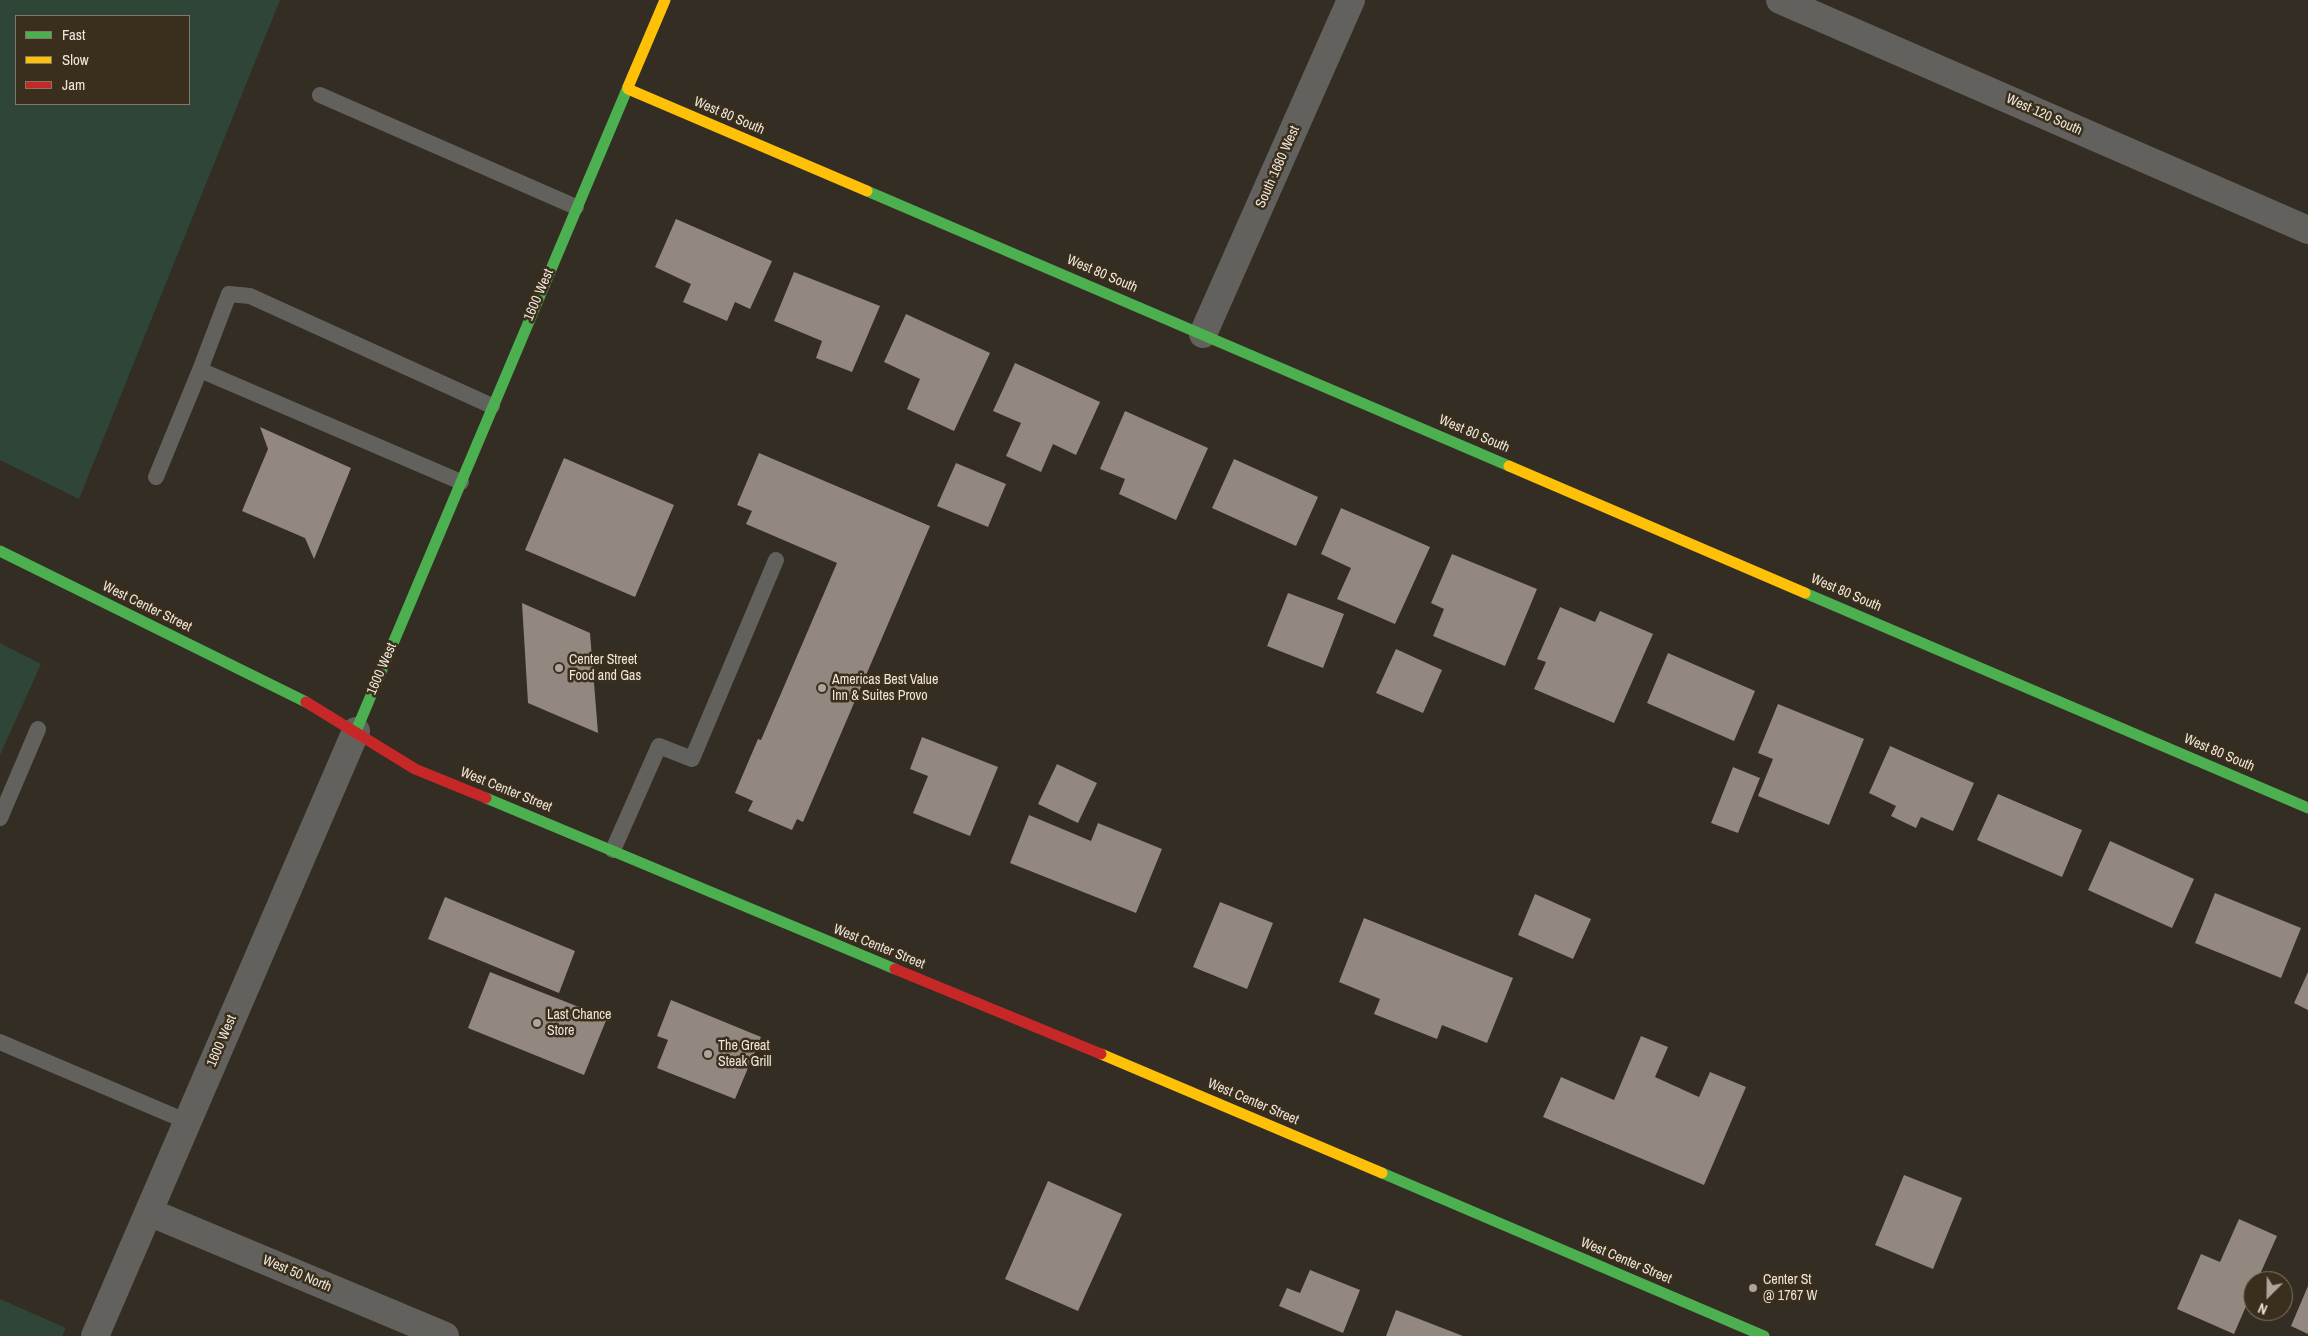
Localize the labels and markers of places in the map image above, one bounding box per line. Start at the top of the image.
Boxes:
place label: Center Street Food and Gas [569,652,641,684]
marker: Center Street Food and Gas [553,662,565,674]
place label: Americas Best Value Inn & Suites Provo [832,672,938,704]
marker: Americas Best Value Inn & Suites Provo [816,682,828,694]
place label: Last Chance Store [547,1007,611,1040]
marker: Last Chance Store [531,1017,543,1029]
place label: The Great Steak Grill [718,1038,772,1070]
marker: The Great Steak Grill [702,1048,714,1060]
place label: Center St @ 1767 W [1763,1272,1817,1304]
marker: Center St @ 1767 W [1747,1282,1759,1294]

